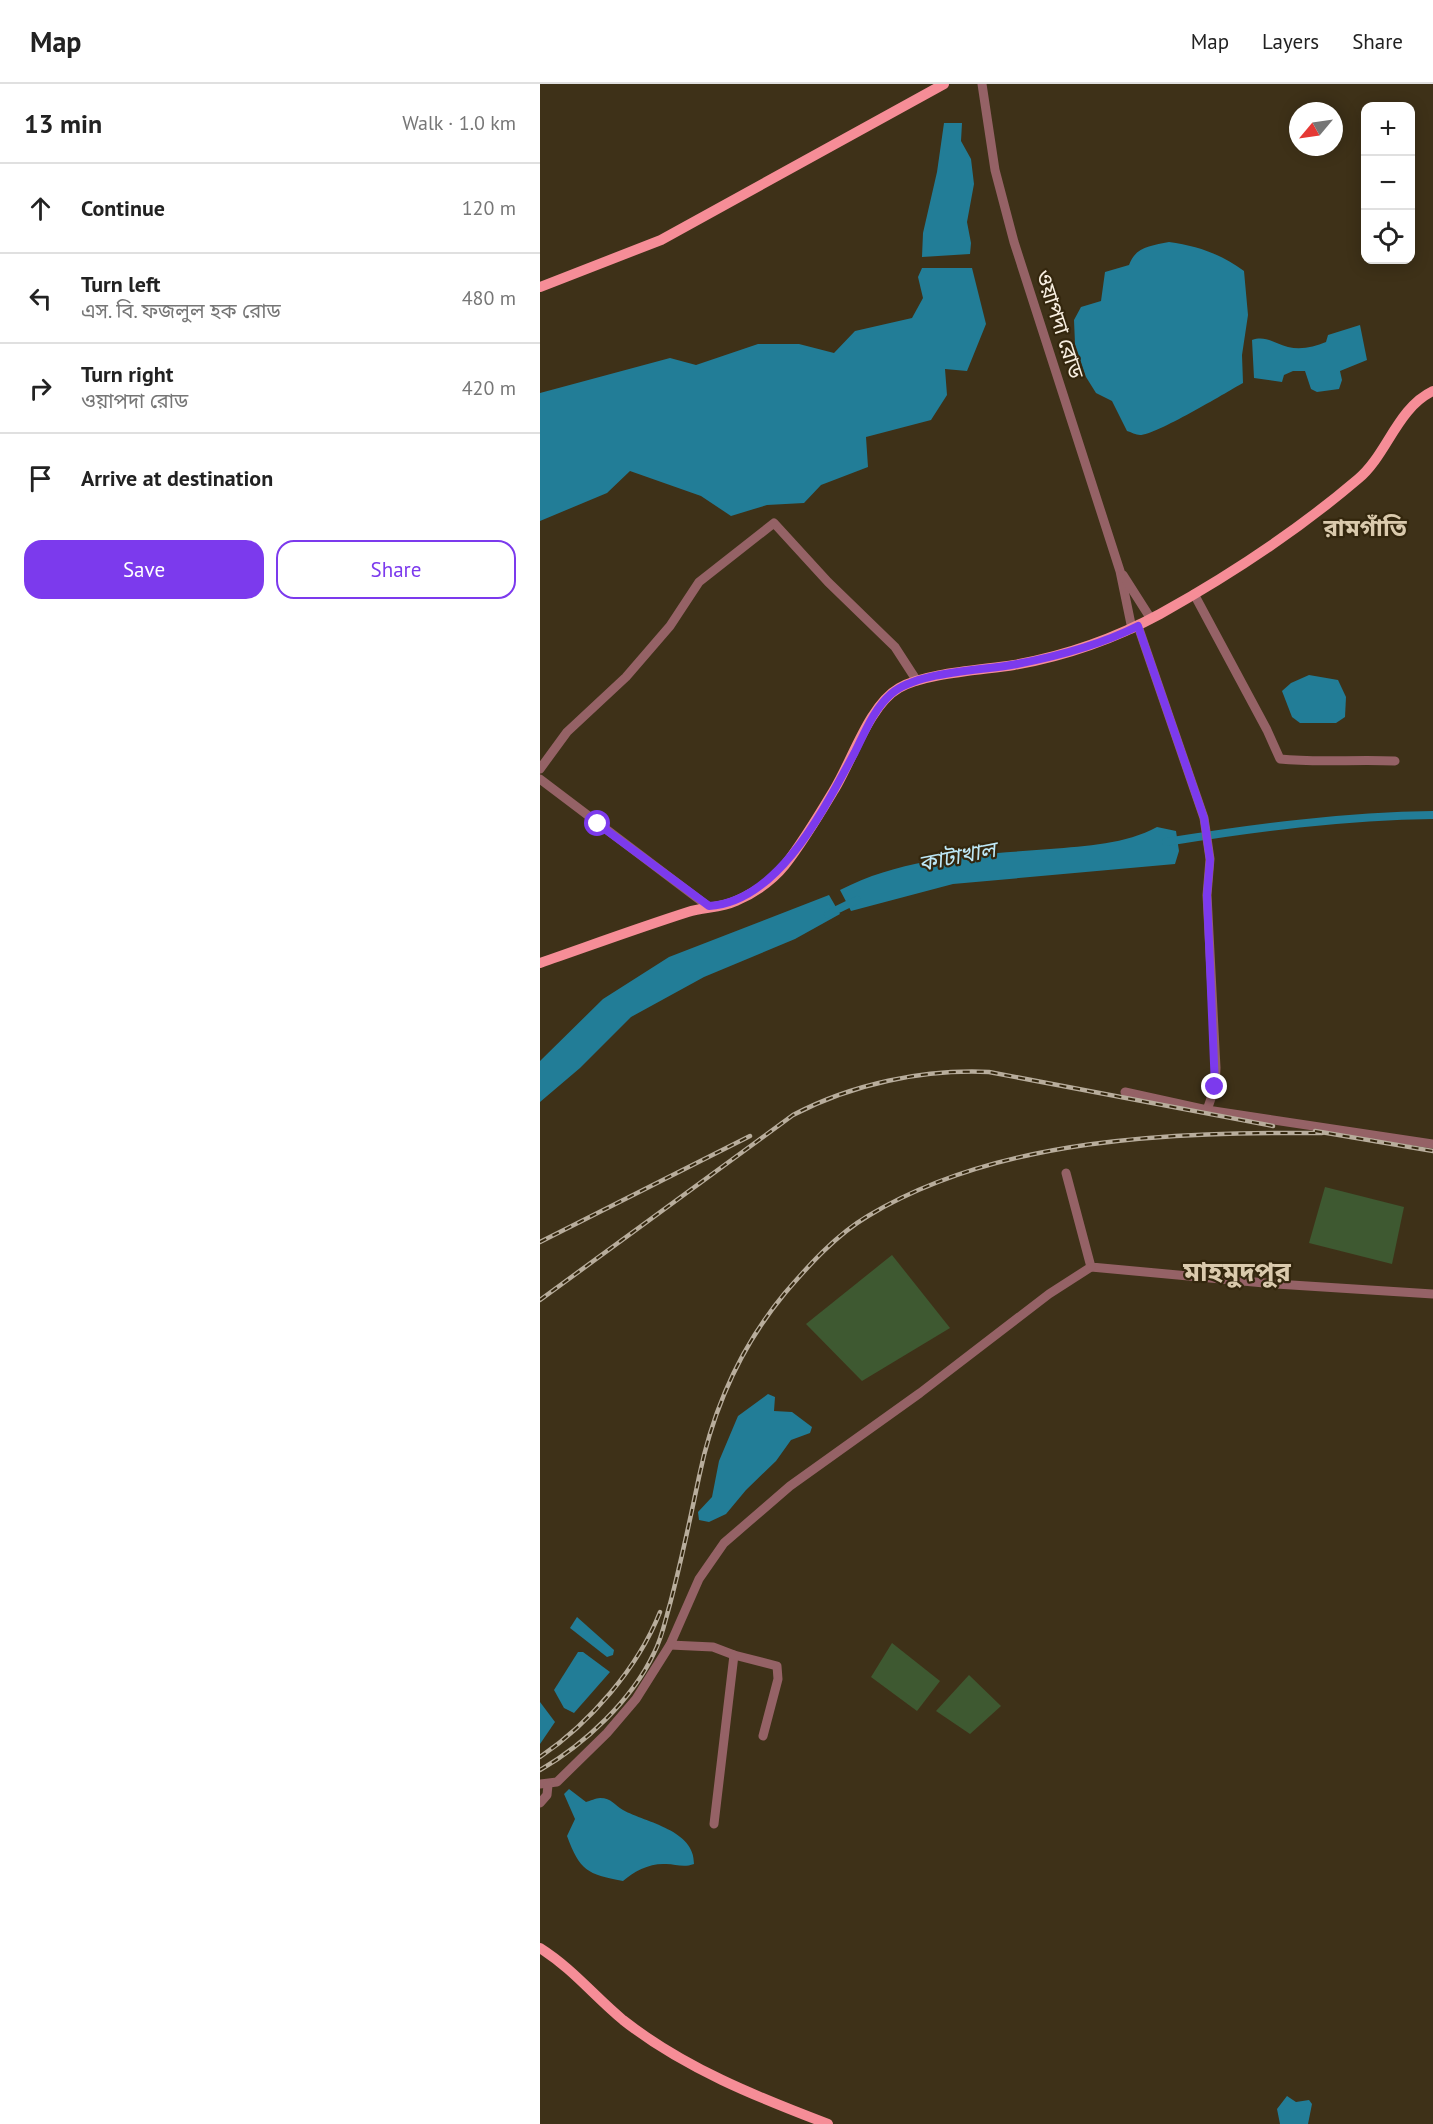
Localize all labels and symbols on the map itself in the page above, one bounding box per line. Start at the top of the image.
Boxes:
north arrow [1289,102,1343,156]
street label: ওয়াপদা রোড [1030,266,1091,383]
district label: রামগাঁতি [1322,512,1408,543]
route start [584,810,610,836]
water label: কাটাখাল [916,834,1002,877]
route end [1201,1073,1227,1099]
district label: মাহমুদপুর [1182,1254,1292,1289]

